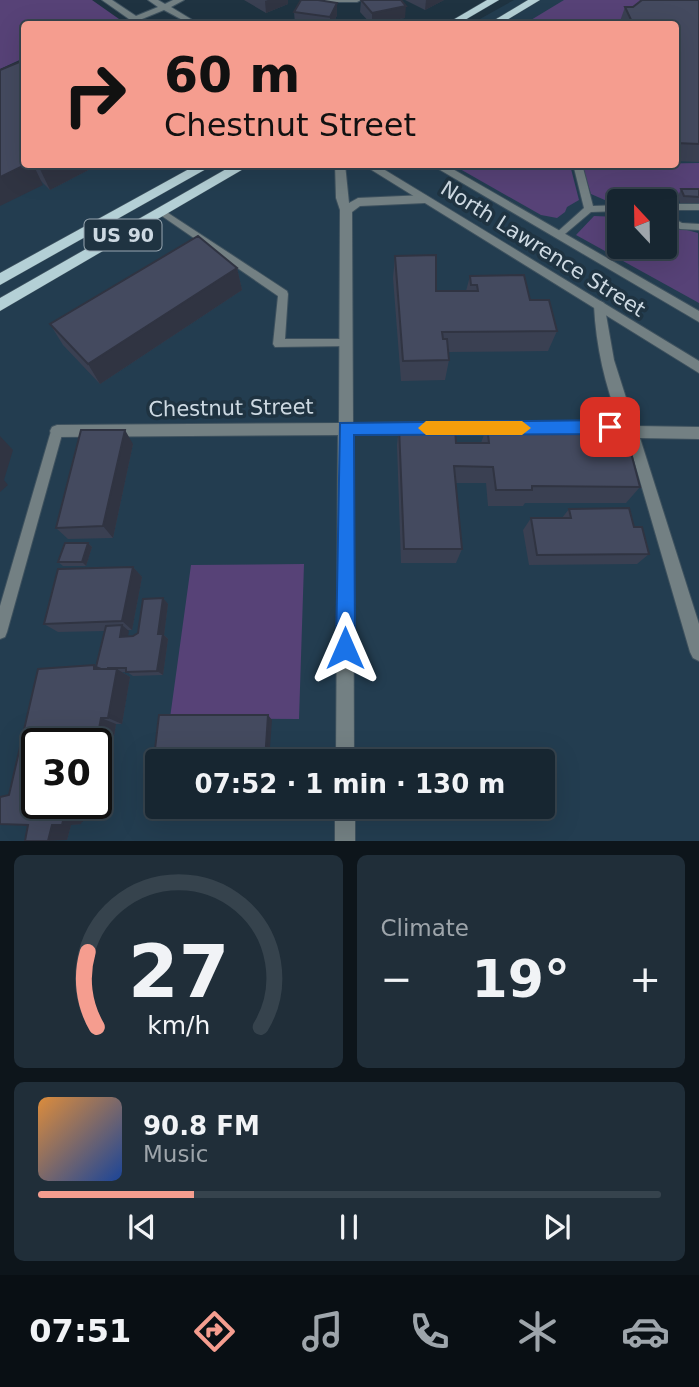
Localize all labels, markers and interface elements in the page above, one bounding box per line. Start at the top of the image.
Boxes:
text: 60 m [164,47,300,104]
icon: right [49,49,140,140]
text: Chestnut Street [164,106,416,144]
street label: North Lawrence Street [436,176,650,322]
north arrow [607,189,677,259]
map controls [607,189,677,259]
road number: US 90 [85,219,162,250]
street label: Chestnut Street [148,395,314,421]
pin [580,397,640,457]
icon: arrive [591,408,629,446]
position arrow [308,611,382,685]
speed limit sign: 30 [21,728,112,819]
text: 07:52 · 1 min · 130 m [195,769,505,799]
text: Climate [381,915,469,941]
text: 27 [128,930,229,1015]
text: 19° [472,949,570,1009]
text: − [381,957,412,1001]
text: + [629,957,661,1001]
text: km/h [147,1011,210,1040]
text: 90.8 FM [143,1111,260,1141]
text: Music [143,1141,208,1167]
icon: previous [123,1208,161,1246]
icon: pause [330,1208,368,1246]
icon: next [538,1208,576,1246]
icon: directions [190,1307,239,1356]
icon: music [298,1307,347,1356]
icon: phone [405,1307,454,1356]
icon: climate [513,1307,562,1356]
icon: car [621,1307,670,1356]
text: 07:51 [29,1312,131,1350]

